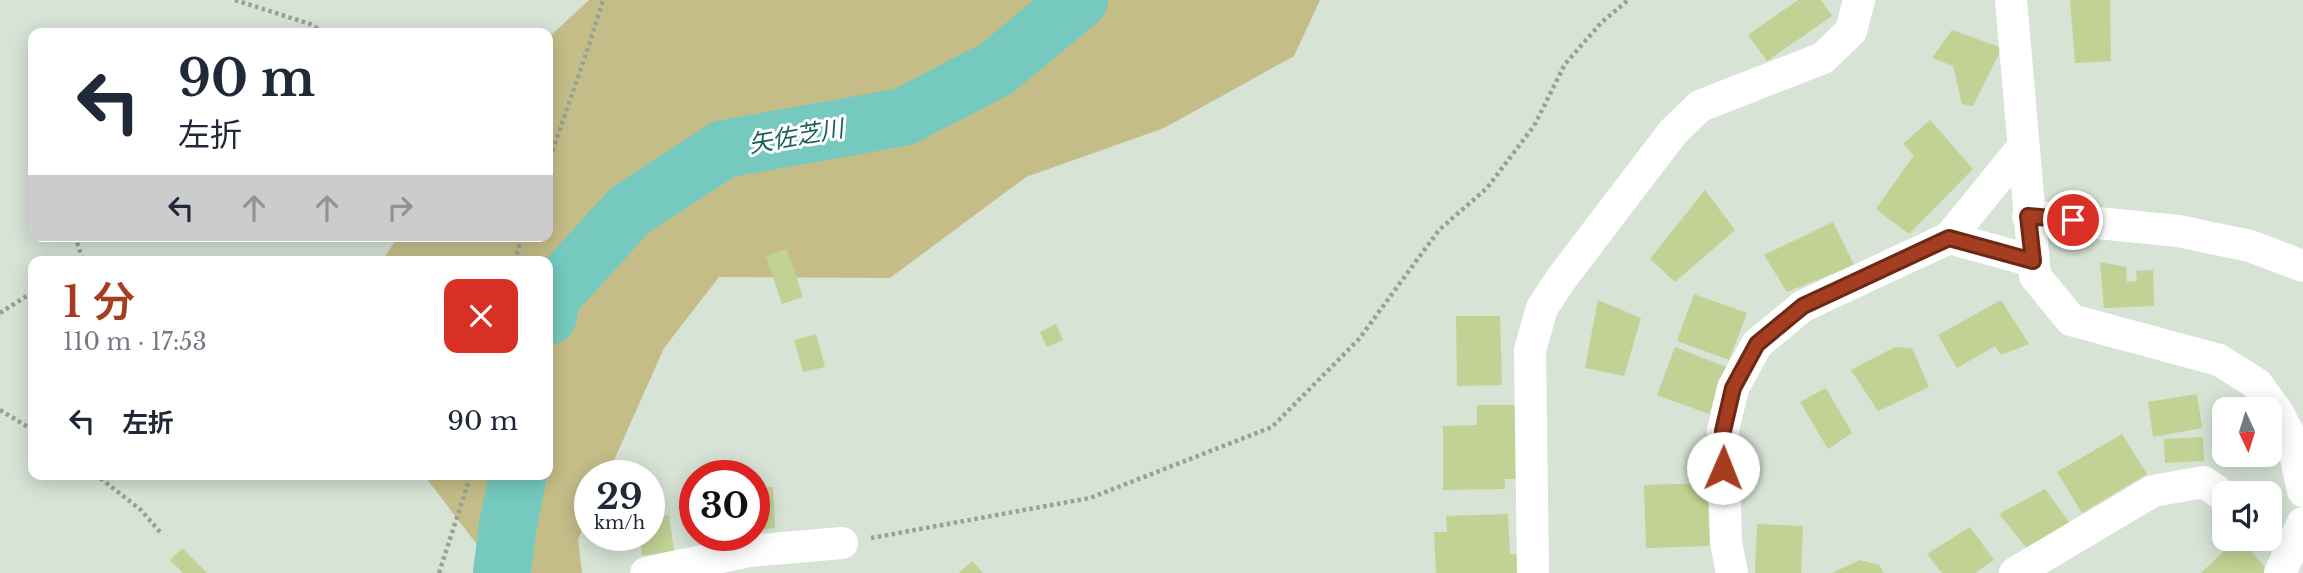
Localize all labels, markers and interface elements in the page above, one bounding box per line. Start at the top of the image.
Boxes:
text: 90 m [178,48,315,109]
icon: left [63,56,154,147]
water label: 矢佐芝川 [746,113,849,159]
text: 左折 [178,115,242,155]
icon: left [162,189,200,227]
icon: ahead [235,189,273,227]
icon: ahead [308,189,346,227]
icon: right [381,189,419,227]
pin [2043,190,2103,250]
icon: arrive [2054,201,2092,239]
text: 1 分 [63,276,135,328]
button: close [444,279,518,353]
text: 110 m · 17:53 [63,328,207,356]
north arrow [2212,397,2282,467]
map controls [2212,397,2282,551]
icon: left [63,402,101,440]
text: 90 m [447,405,518,437]
text: 左折 [122,407,174,439]
position arrow [1686,431,1760,505]
speed limit sign: 30 [679,460,770,551]
text: 29 [596,475,643,518]
button: sound [2212,481,2282,551]
text: km/h [594,512,645,534]

